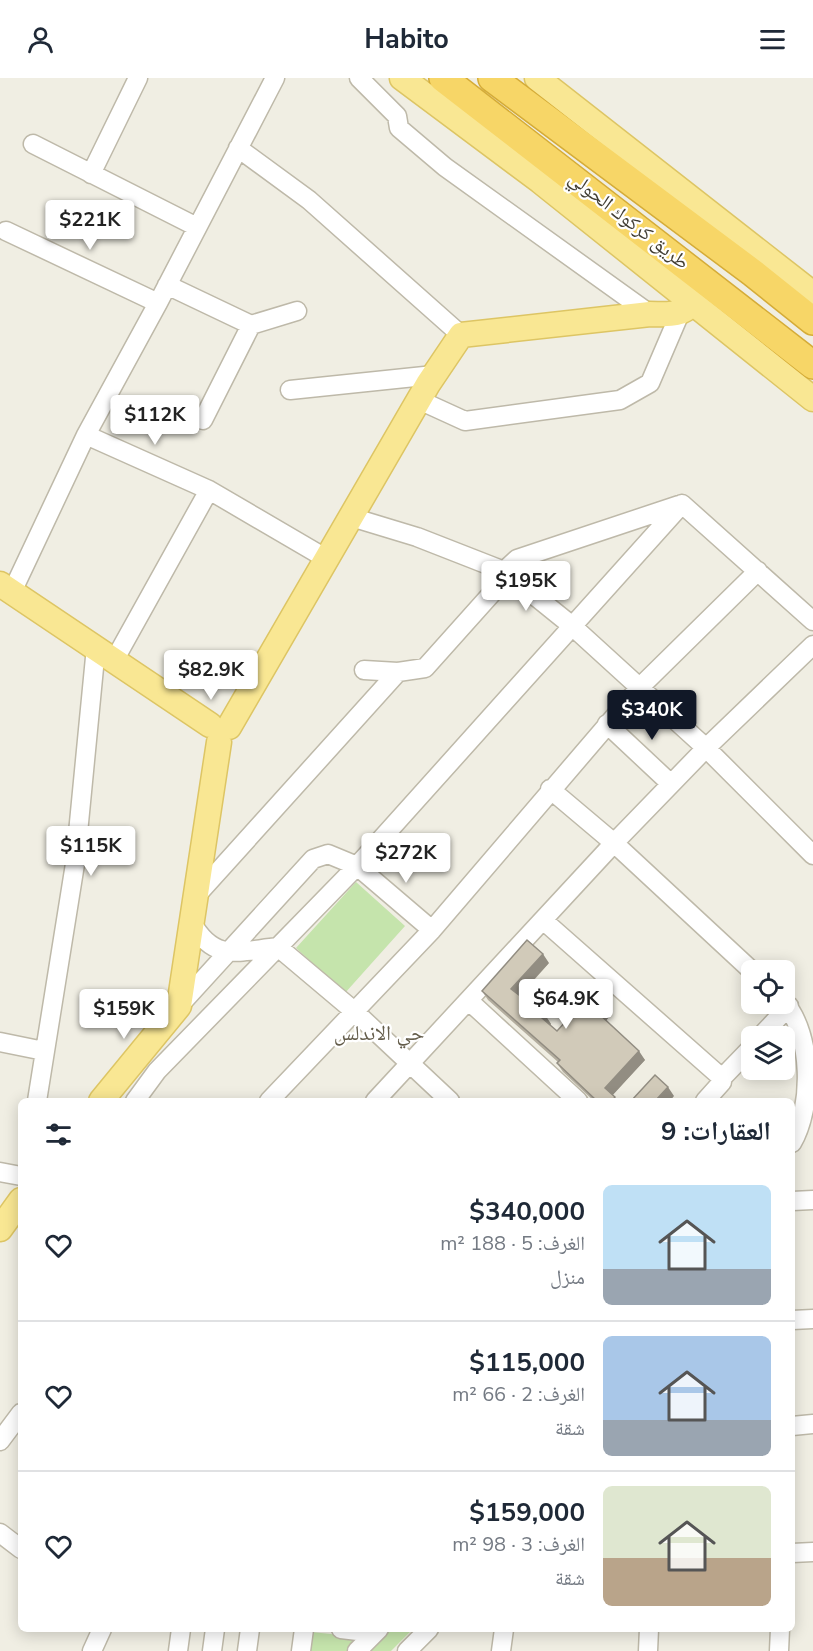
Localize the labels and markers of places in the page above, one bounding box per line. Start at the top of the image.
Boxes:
pin: $221K [48,200,132,251]
pin: $112K [113,395,197,446]
pin: $195K [484,561,568,612]
pin: $82.9K [162,650,260,701]
pin: $340K [610,690,694,741]
pin: $115K [49,826,133,877]
pin: $272K [364,833,448,884]
pin: $64.9K [517,979,615,1030]
pin: $159K [82,989,166,1040]

